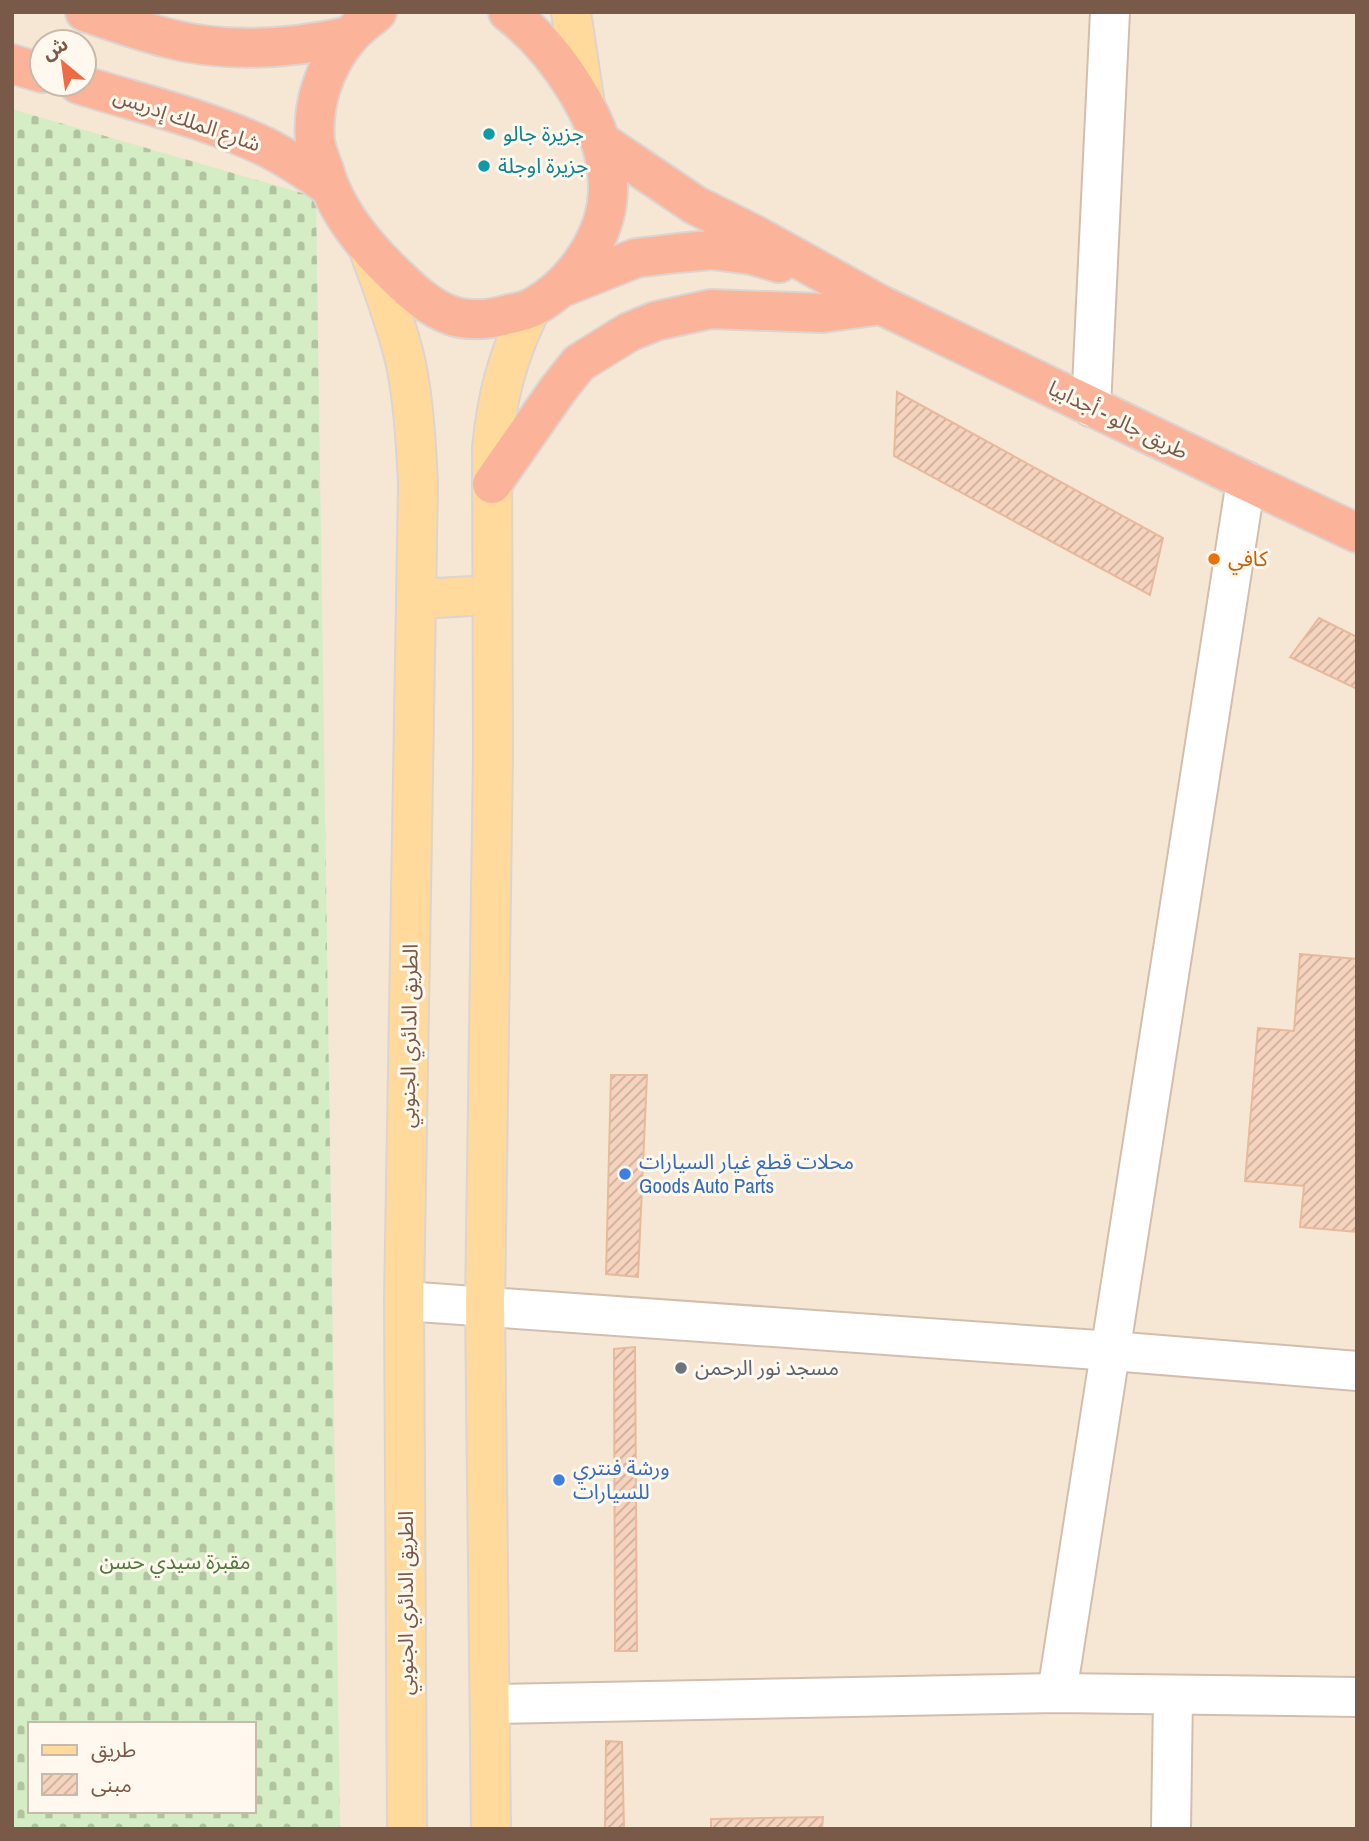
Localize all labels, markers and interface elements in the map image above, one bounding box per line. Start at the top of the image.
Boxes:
north arrow [28,28,98,98]
text: ش [37,30,72,66]
street label: شارع الملك إدريس [109,81,265,159]
place label: جزيرة جالو [503,119,584,148]
marker: جزيرة جالو [481,126,497,142]
place label: جزيرة اوجلة [498,151,588,180]
marker: جزيرة اوجلة [476,158,492,174]
street label: طريق جالو - أجدابيا [1043,373,1193,466]
place label: كافي [1228,544,1268,575]
marker: كافي [1206,551,1222,567]
street label: الطريق الدائري الجنوبي [392,944,426,1129]
place label: محلات قطع غيار السيارات Goods Auto Parts [639,1147,854,1200]
marker: محلات قطع غيار السيارات Goods Auto Parts [617,1166,633,1182]
place label: مسجد نور الرحمن [695,1353,839,1382]
marker: مسجد نور الرحمن [673,1360,689,1376]
place label: ورشة فنتري للسيارات [573,1453,670,1506]
marker: ورشة فنتري للسيارات [551,1472,567,1488]
street label: الطريق الدائري الجنوبي [391,1511,422,1695]
park label: مقبرة سيدي حسن [99,1547,251,1578]
legend [28,1722,256,1813]
text: طريق [91,1735,136,1764]
text: مبنى [91,1770,132,1799]

